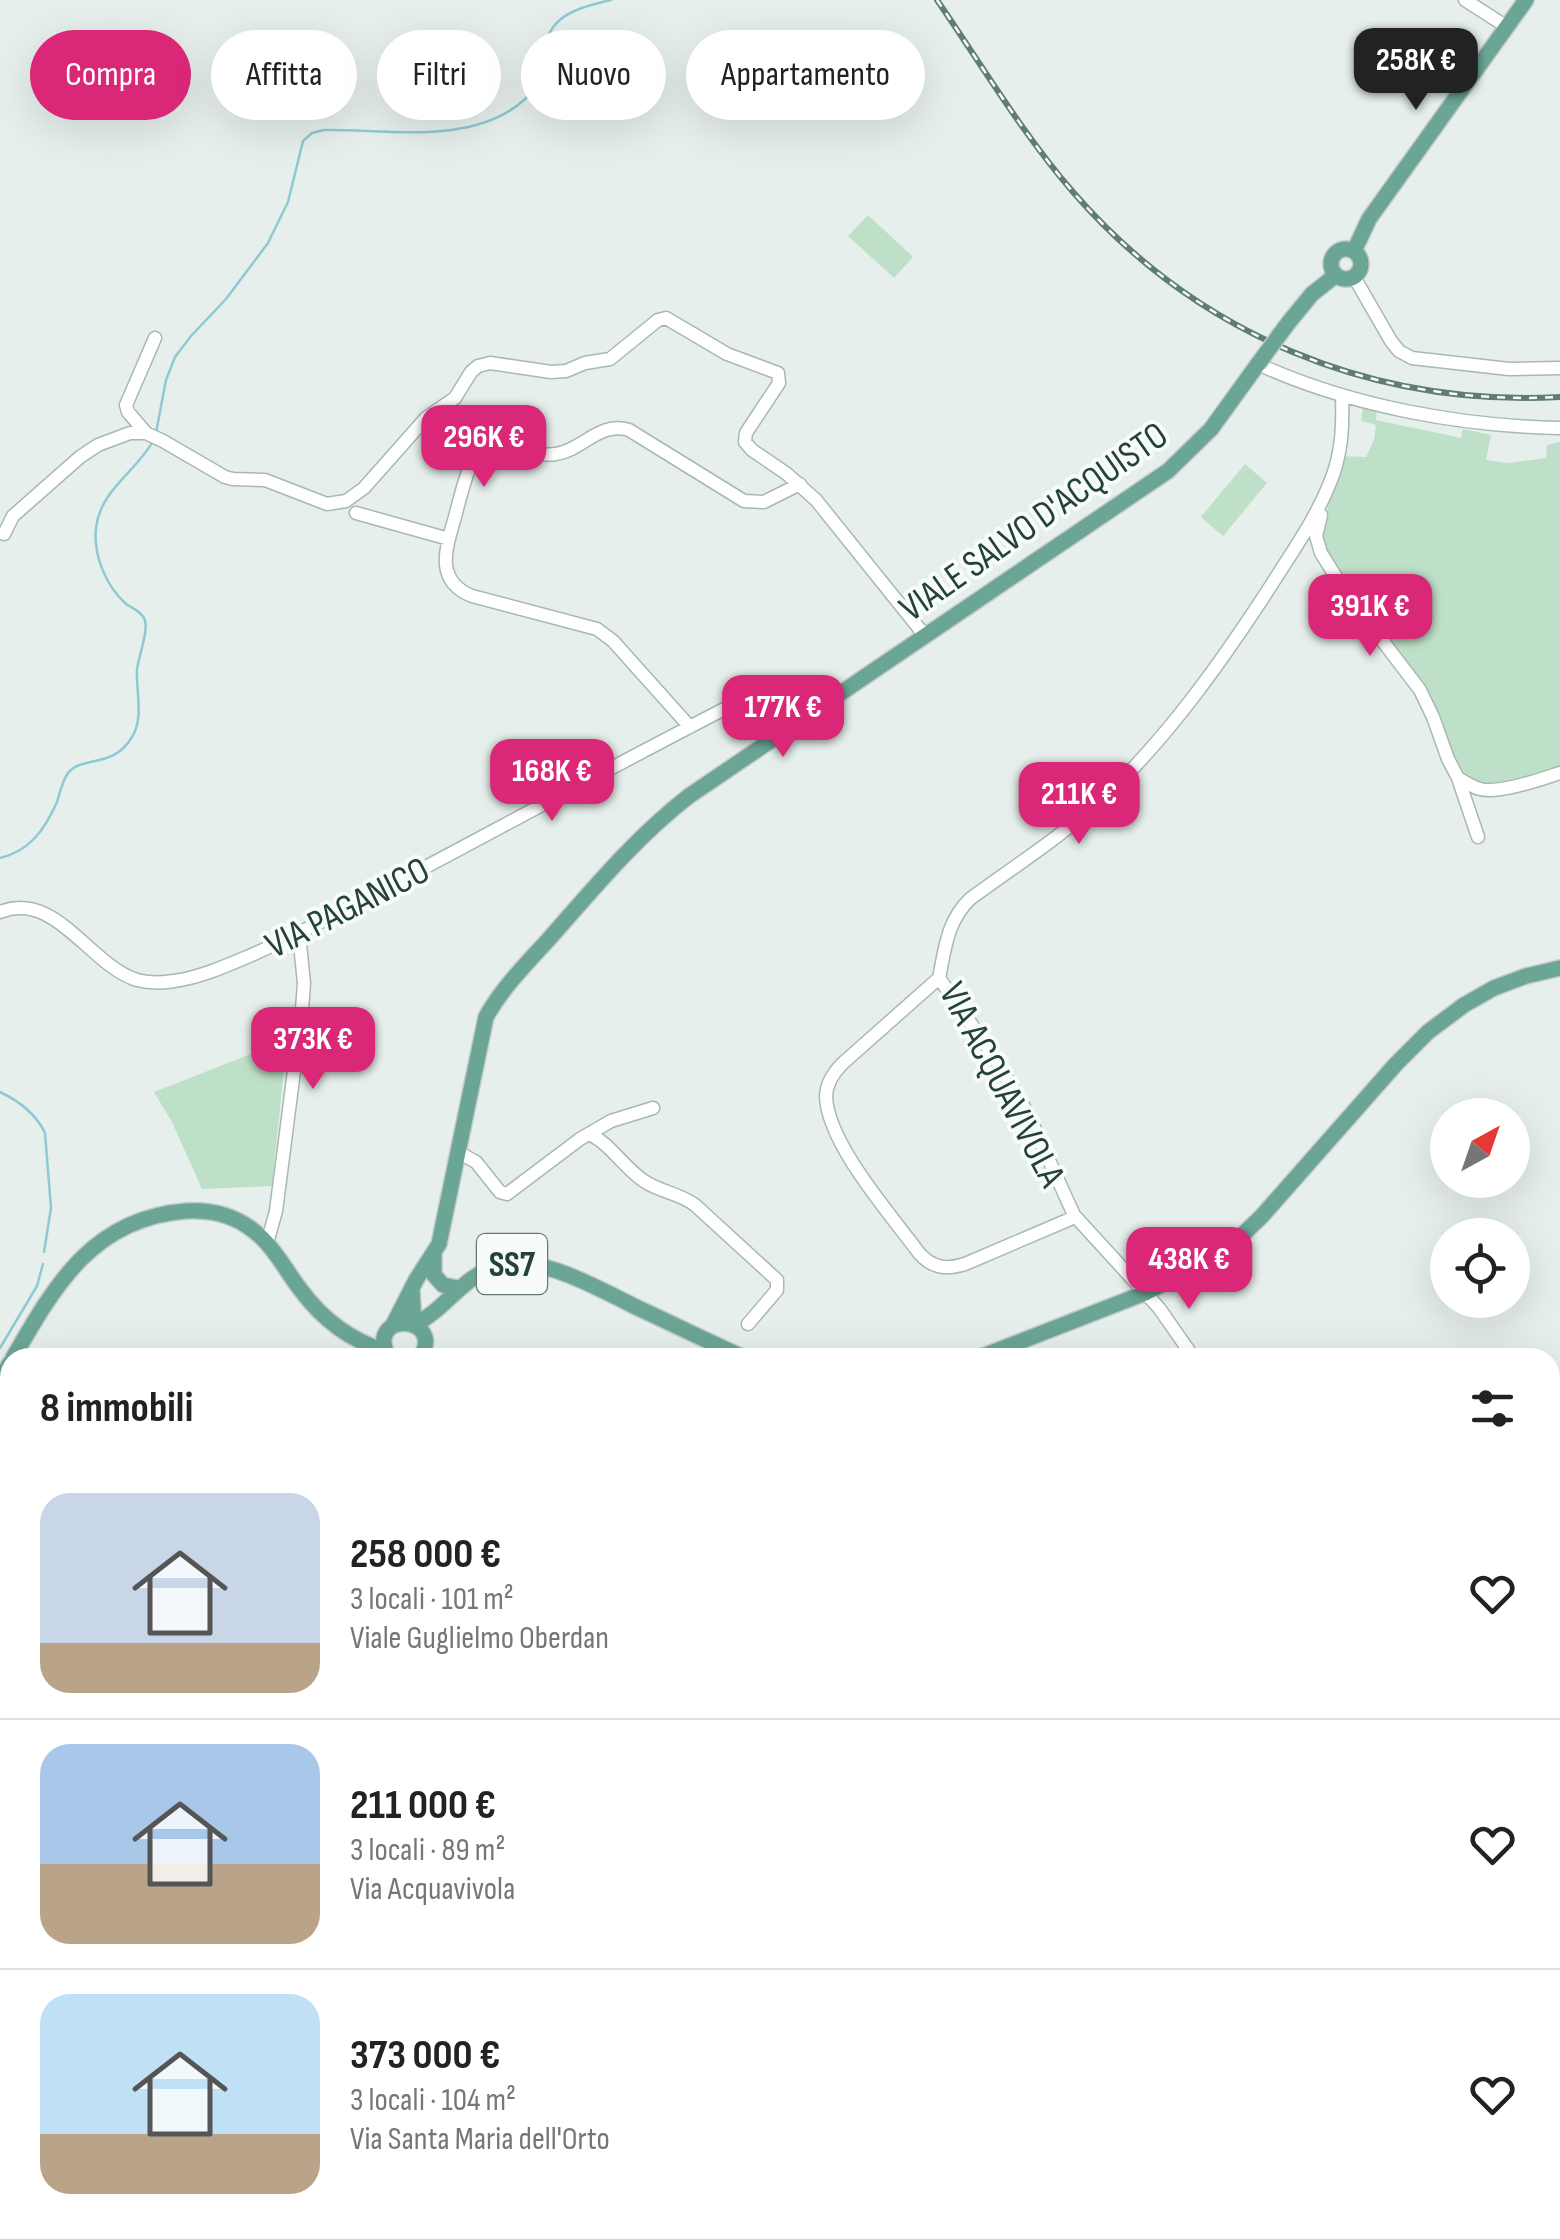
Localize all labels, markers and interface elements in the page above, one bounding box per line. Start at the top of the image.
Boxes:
pin: 258K € [1335,28,1497,113]
chip: Compra [30,30,191,120]
chip: Affitta [211,30,357,120]
chip: Filtri [377,30,501,120]
chip: Nuovo [521,30,666,120]
chip: Appartamento [686,30,925,120]
text: 258K € [1376,41,1456,80]
pin: 296K € [403,405,565,490]
street label: VIALE SALVO D'ACQUISTO [891,413,1176,631]
text: 296K € [443,418,525,457]
pin: 391K € [1289,574,1451,659]
text: 391K € [1330,587,1410,626]
pin: 177K € [702,675,864,760]
text: 177K € [744,688,822,727]
pin: 168K € [471,739,633,824]
text: 168K € [512,752,592,791]
pin: 211K € [998,762,1160,847]
text: 211K € [1041,775,1117,814]
street label: VIA PAGANICO [258,848,437,969]
street label: VIA ACQUAVIVOLA [929,975,1075,1195]
pin: 373K € [232,1007,394,1092]
text: 373K € [273,1020,353,1059]
north arrow [1430,1098,1530,1198]
map controls [1430,1098,1530,1318]
button: locate [1430,1218,1530,1318]
pin: 438K € [1108,1227,1270,1312]
road number: SS7 [477,1234,547,1294]
text: 438K € [1148,1240,1230,1279]
icon: filters [1465,1381,1520,1436]
text: 8 immobili [40,1383,193,1434]
text: 258 000 € [350,1529,501,1580]
icon: home [120,1533,240,1653]
icon: heart [1465,1566,1520,1621]
text: 3 locali · 101 m² [350,1580,514,1619]
text: Viale Guglielmo Oberdan [350,1619,609,1658]
text: 211 000 € [350,1780,496,1831]
icon: home [120,1784,240,1904]
icon: heart [1465,1817,1520,1872]
text: 3 locali · 89 m² [350,1831,505,1870]
text: Via Acquavivola [350,1870,515,1909]
text: 373 000 € [350,2030,501,2081]
icon: home [120,2034,240,2154]
icon: heart [1465,2067,1520,2122]
text: 3 locali · 104 m² [350,2081,516,2120]
text: Via Santa Maria dell'Orto [350,2120,610,2159]

